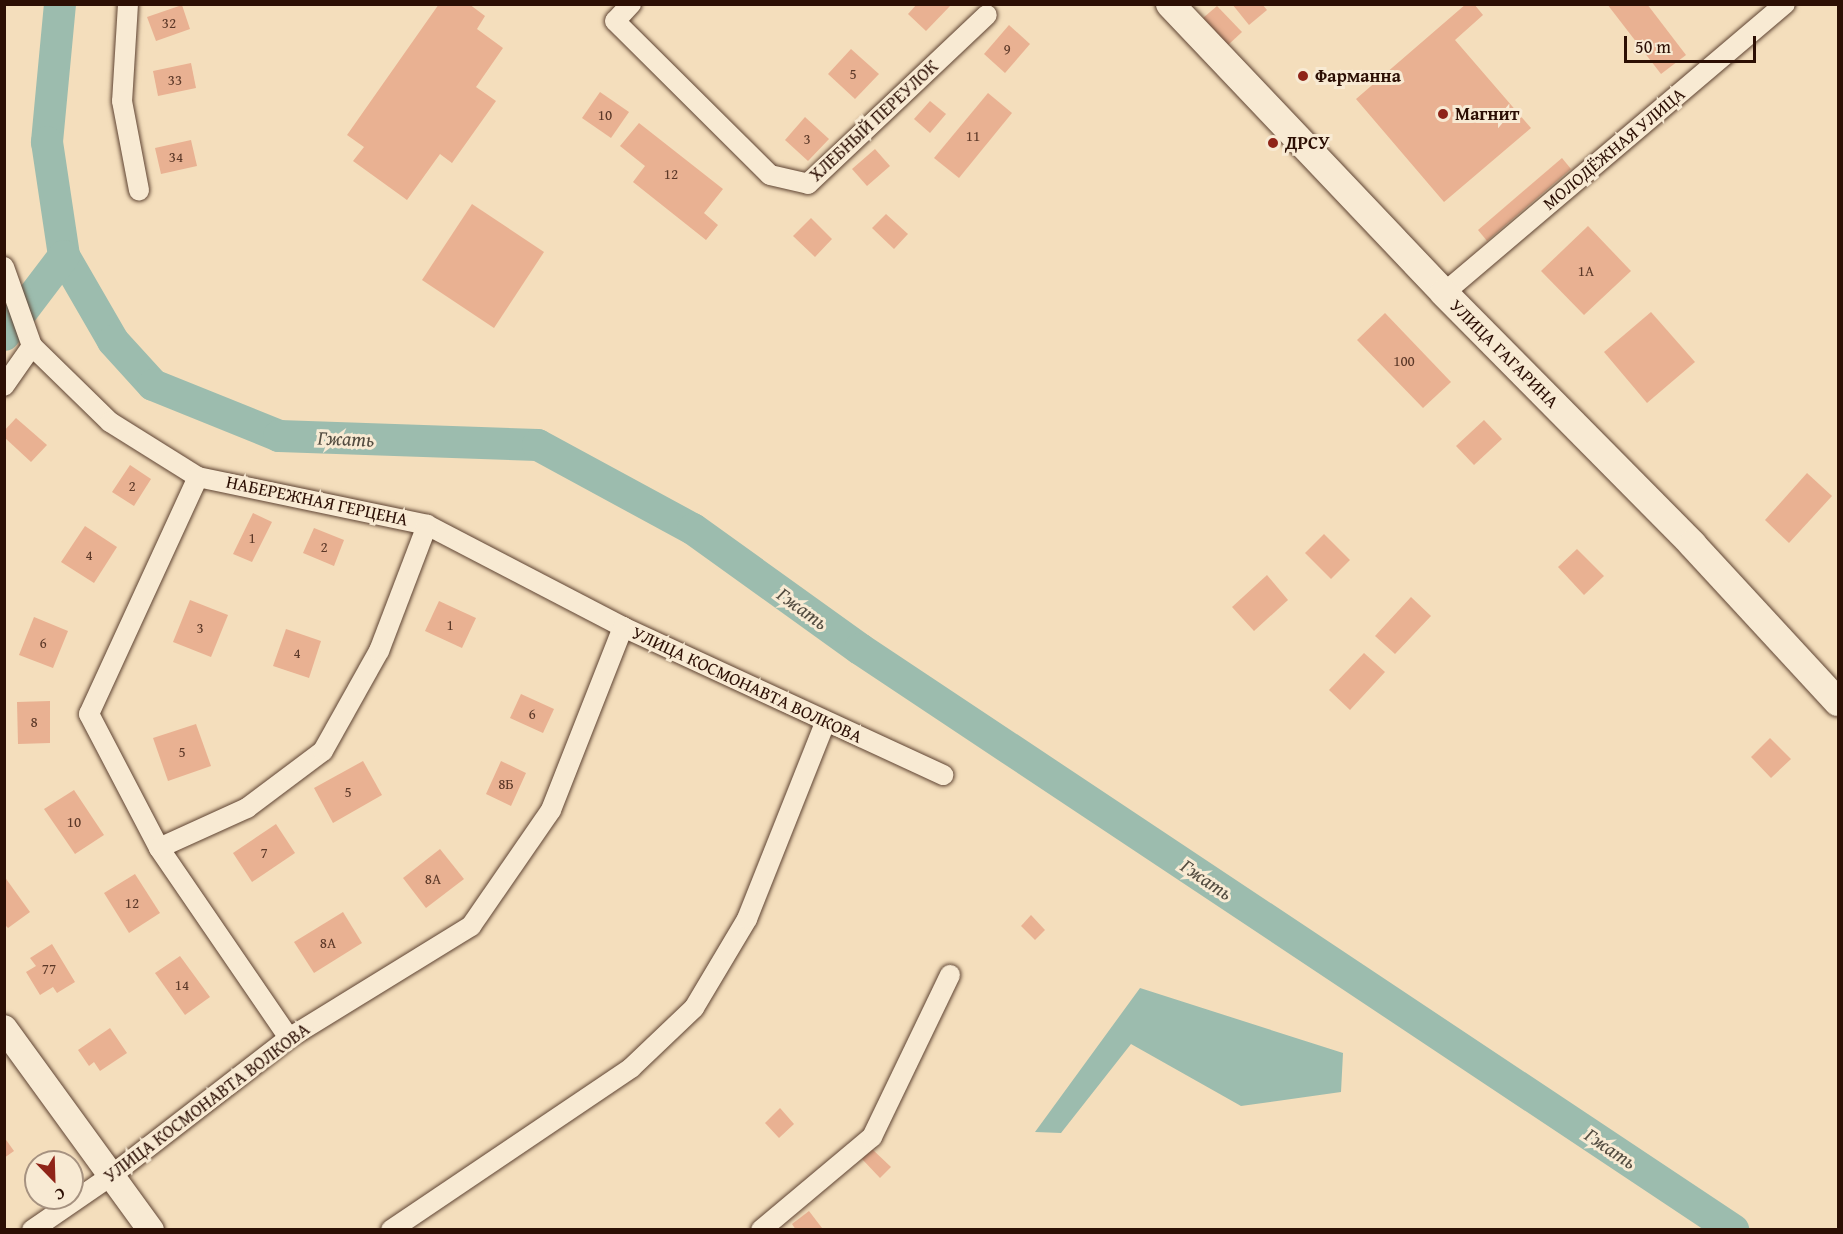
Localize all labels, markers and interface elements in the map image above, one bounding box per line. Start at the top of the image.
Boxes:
house number: 32 [162,14,176,32]
scale bar [1627,24,1759,62]
text: 50 m [1635,33,1671,60]
house number: 9 [1003,40,1011,58]
street label: ХЛЕБНЫЙ ПЕРЕУЛОК [805,56,943,186]
house number: 5 [849,65,857,83]
place label: Фарманна [1315,65,1401,87]
marker: Фарманна [1296,69,1310,83]
house number: 33 [168,71,182,89]
street label: МОЛОДЁЖНАЯ УЛИЦА [1539,83,1689,215]
place label: Магнит [1455,103,1519,125]
house number: 10 [598,106,612,124]
marker: Магнит [1436,107,1450,121]
house number: 11 [966,127,980,145]
house number: 3 [803,130,811,148]
place label: ДРСУ [1285,132,1329,154]
marker: ДРСУ [1266,136,1280,150]
house number: 34 [169,148,183,166]
house number: 12 [664,165,678,183]
house number: 1А [1578,262,1594,280]
street label: УЛИЦА ГАГАРИНА [1445,295,1563,413]
house number: 100 [1393,352,1415,370]
water label: Гжать [317,425,375,451]
street label: НАБЕРЕЖНАЯ ГЕРЦЕНА [224,471,410,531]
house number: 2 [128,477,136,495]
house number: 1 [248,529,256,547]
house number: 2 [320,538,328,556]
house number: 4 [85,546,93,564]
water label: Гжать [773,582,833,634]
house number: 1 [446,616,454,634]
house number: 3 [196,619,204,637]
street label: УЛИЦА КОСМОНАВТА ВОЛКОВА [628,622,866,748]
house number: 6 [39,634,47,652]
house number: 4 [293,644,301,662]
house number: 6 [528,705,536,723]
house number: 8 [30,713,38,731]
house number: 5 [178,743,186,761]
house number: 8Б [498,775,514,793]
house number: 5 [344,783,352,801]
house number: 10 [67,813,81,831]
house number: 7 [260,844,268,862]
water label: Гжать [1177,853,1237,905]
house number: 8А [425,870,441,888]
house number: 12 [125,894,139,912]
house number: 8А [320,934,336,952]
house number: 77 [42,960,56,978]
house number: 14 [175,976,189,994]
street label: УЛИЦА КОСМОНАВТА ВОЛКОВА [100,1019,314,1187]
water label: Гжать [1581,1122,1641,1174]
north arrow [24,1150,84,1210]
text: С [51,1182,69,1208]

